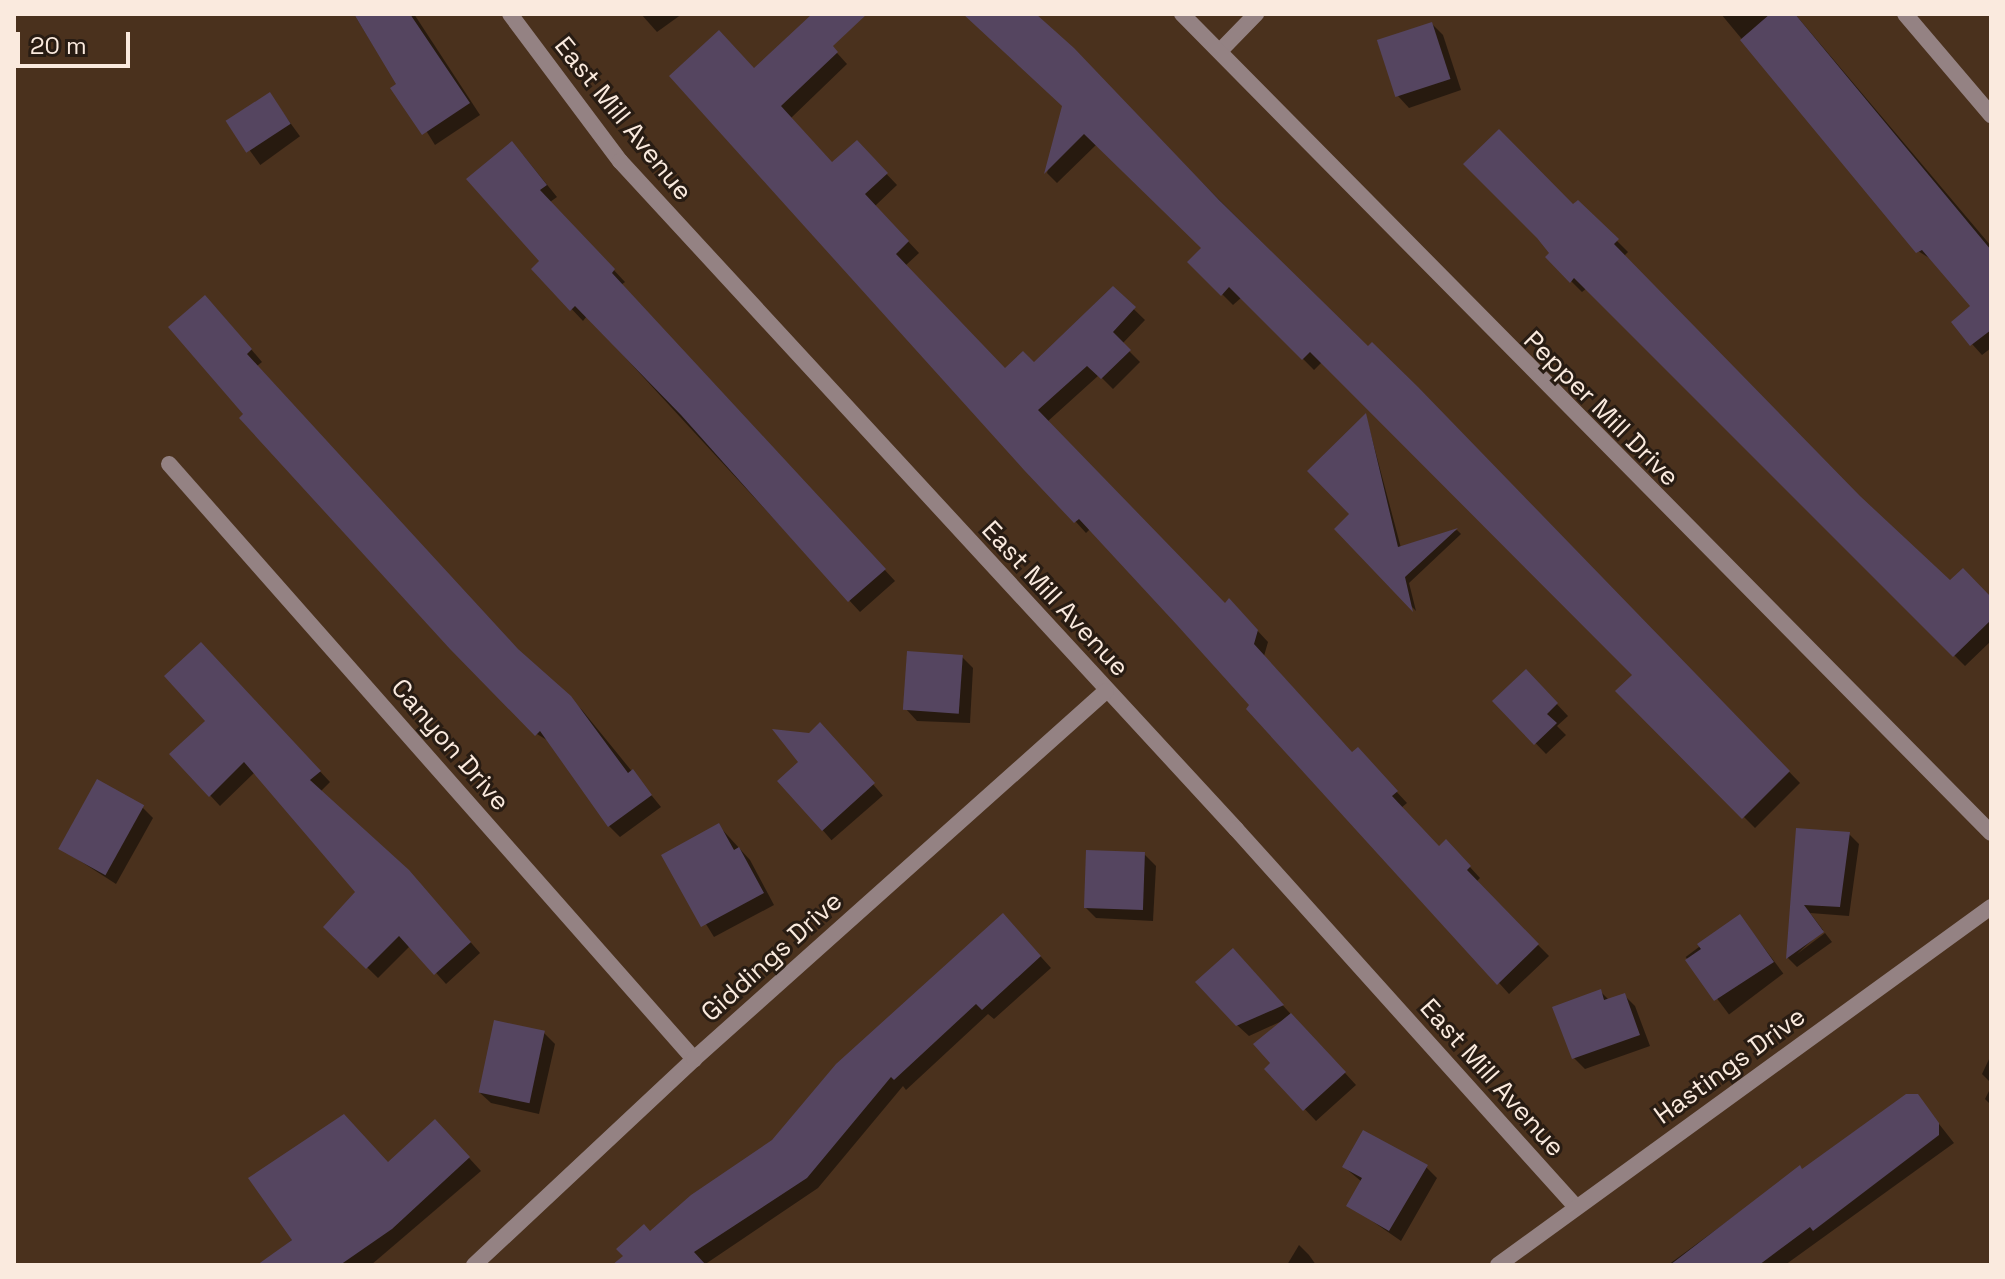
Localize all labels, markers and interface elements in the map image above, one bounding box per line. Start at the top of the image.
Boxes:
scale bar [20,16,134,66]
text: 20 m [30,30,87,61]
street label: East Mill Avenue [547,31,699,207]
street label: Pepper Mill Drive [1517,325,1685,493]
street label: East Mill Avenue [975,515,1135,683]
street label: Canyon Drive [384,673,516,817]
street label: Giddings Drive [695,886,849,1028]
street label: East Mill Avenue [1413,993,1571,1163]
street label: Hastings Drive [1648,1001,1812,1131]

